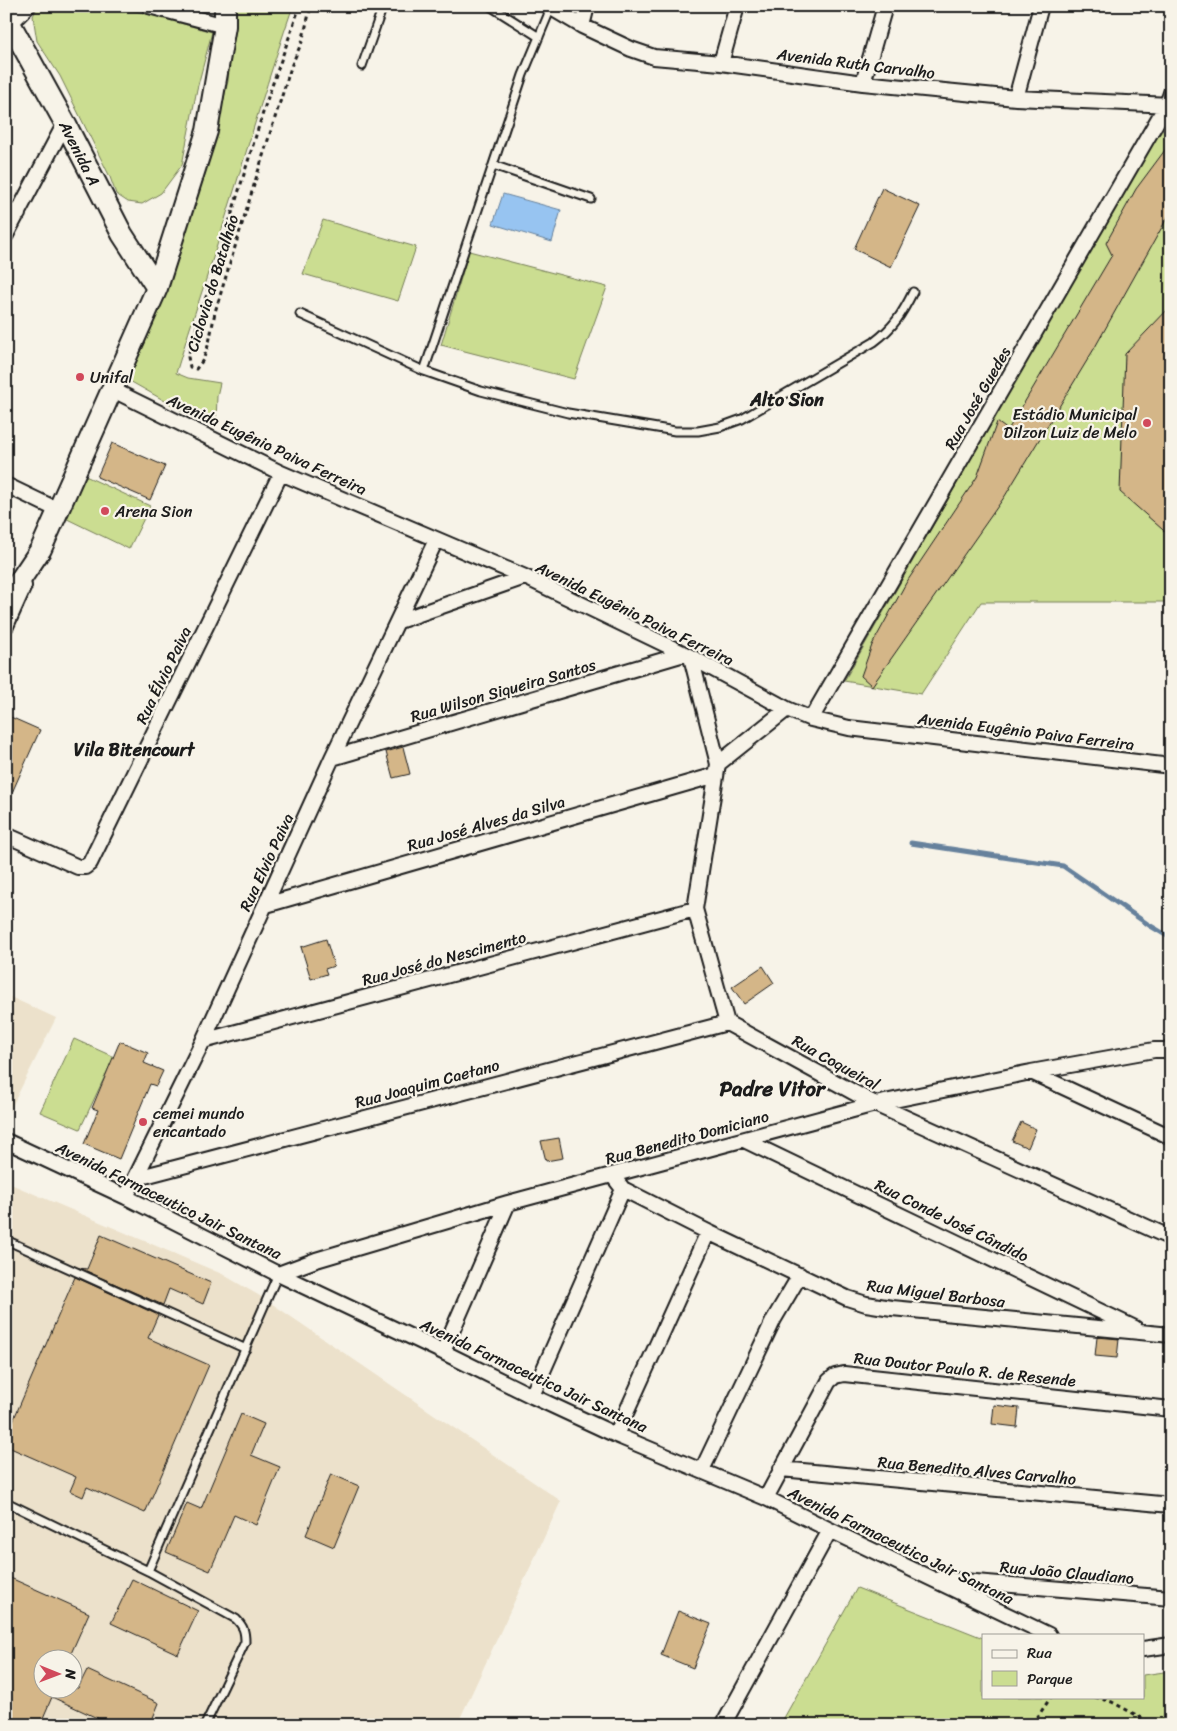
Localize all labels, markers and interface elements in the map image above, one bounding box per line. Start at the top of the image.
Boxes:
street label: Avenida Ruth Carvalho [774,39,937,88]
street label: Avenida A [50,114,108,191]
street label: Ciclovia do Batalhão [178,211,247,355]
street label: Rua José Guedes [936,341,1019,455]
place label: Unifal [90,363,134,392]
marker: Unifal [74,371,86,383]
district label: Alto Sion [749,384,824,416]
street label: Avenida Eugênio Paiva Ferreira [161,385,372,504]
place label: Estádio Municipal Dilzon Luiz de Melo [1003,400,1137,447]
marker: Estádio Municipal Dilzon Luiz de Melo [1141,417,1153,429]
place label: Arena Sion [114,497,193,526]
marker: Arena Sion [99,505,111,517]
street label: Avenida Eugênio Paiva Ferreira [530,552,739,674]
street label: Rua Élvio Paiva [127,621,200,729]
street label: Rua Wilson Siqueira Santos [407,650,600,731]
street label: Avenida Eugênio Paiva Ferreira [915,704,1136,759]
district label: Vila Bitencourt [74,734,196,766]
street label: Rua José Alves da Silva [404,787,568,860]
street label: Rua Elvio Paiva [231,808,302,916]
street label: Rua José do Nescimento [359,923,529,994]
street label: Rua Coqueiral [787,1026,885,1099]
street label: Rua Joaquim Caetano [352,1050,503,1117]
district label: Padre Vitor [719,1070,827,1108]
place label: cemei mundo encantado [153,1099,244,1146]
street label: Rua Benedito Domiciano [602,1102,772,1173]
marker: cemei mundo encantado [137,1116,149,1128]
street label: Avenida Farmaceutico Jair Santana [50,1133,288,1268]
street label: Rua Conde José Cândido [870,1170,1034,1270]
street label: Rua Miguel Barbosa [865,1271,1008,1316]
street label: Avenida Farmaceutico Jair Santana [414,1309,653,1441]
street label: Rua Doutor Paulo R. de Resende [853,1343,1078,1396]
street label: Rua Benedito Alves Carvalho [876,1447,1077,1494]
street label: Avenida Farmaceutico Jair Santana [782,1478,1020,1613]
street label: Rua João Claudiano [999,1552,1135,1593]
legend [982,1634,1144,1698]
text: Rua [1027,1640,1052,1666]
north arrow [32,1648,82,1698]
text: Parque [1027,1666,1072,1692]
text: N [58,1668,83,1680]

